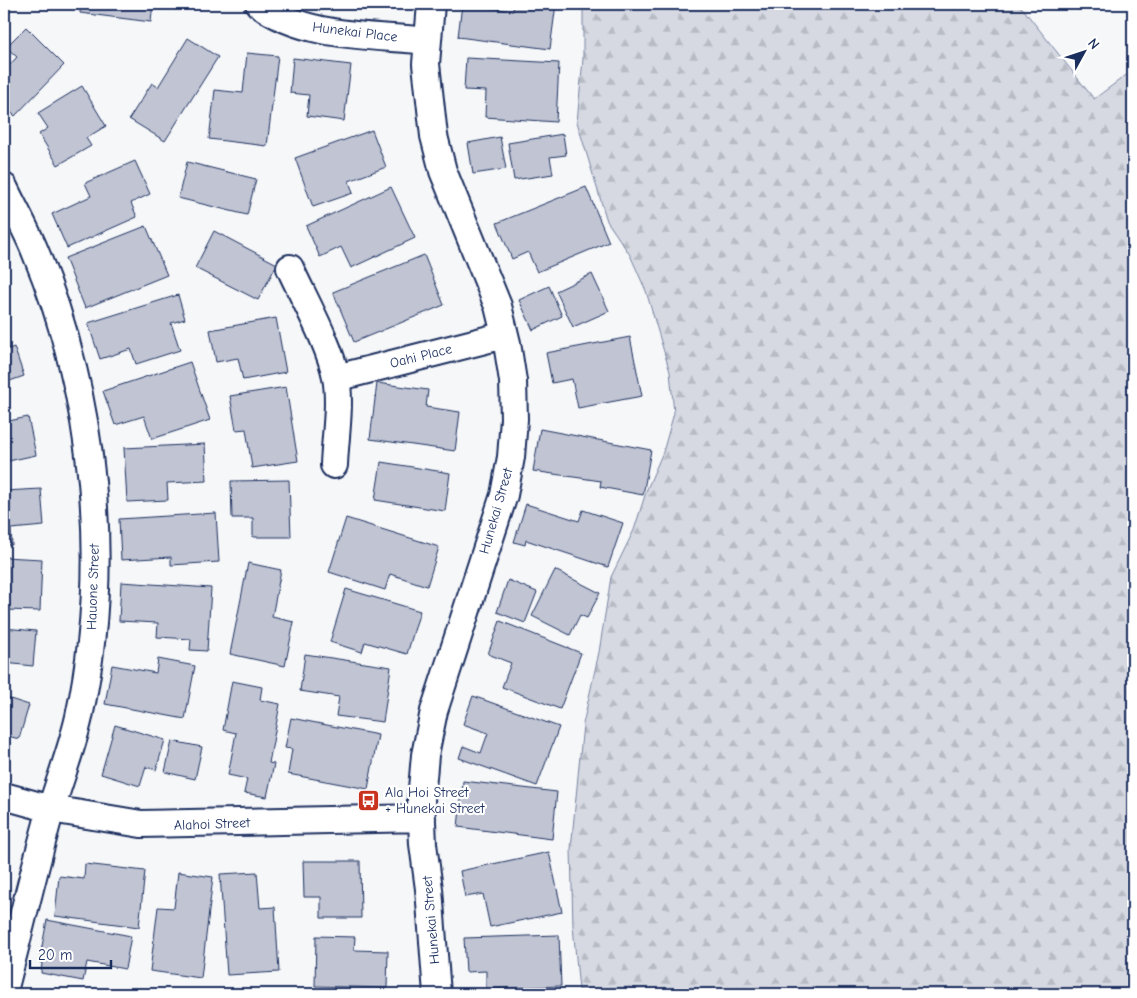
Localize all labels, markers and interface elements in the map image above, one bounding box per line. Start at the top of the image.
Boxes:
street label: Hunekai Place [312,18,398,46]
north arrow [1060,28,1110,78]
text: N [1084,35,1103,53]
street label: Oahi Place [388,340,454,372]
street label: Hunekai Street [476,465,517,556]
street label: Hauone Street [83,543,103,630]
place label: Ala Hoi Street + Hunekai Street [385,784,486,817]
bus stop icon: Ala Hoi Street + Hunekai Street [357,788,381,812]
street label: Alahoi Street [174,814,251,834]
street label: Hunekai Street [419,874,443,965]
scale bar [30,938,111,970]
text: 20 m [38,946,72,964]

